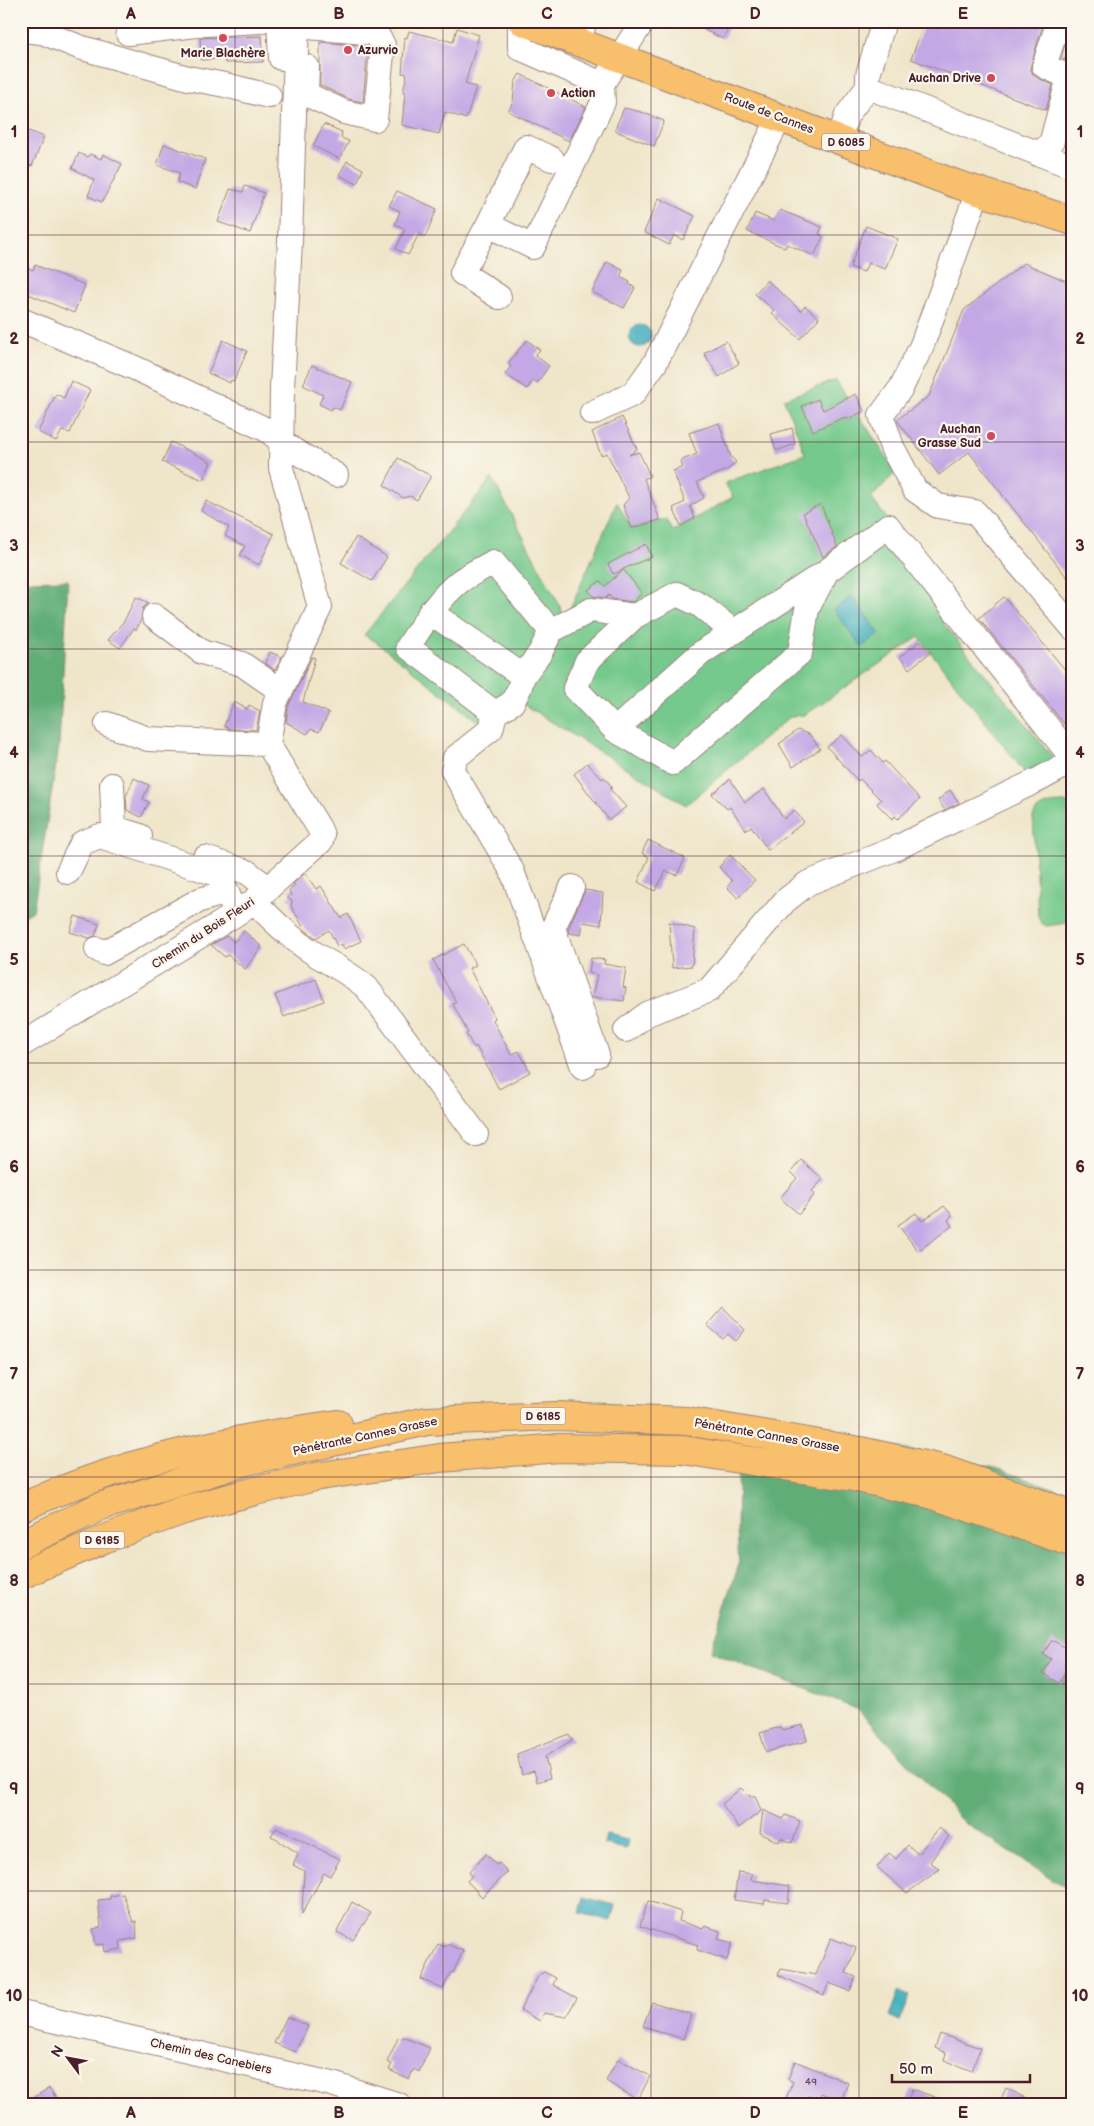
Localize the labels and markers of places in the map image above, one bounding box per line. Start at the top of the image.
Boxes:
marker: Marie Blachère [217,32,229,44]
place label: Azurvio [357,43,398,58]
marker: Azurvio [342,44,354,56]
place label: Marie Blachère [180,46,266,61]
place label: Auchan Drive [908,71,981,86]
marker: Auchan Drive [985,72,997,84]
place label: Action [560,86,596,101]
marker: Action [545,87,557,99]
place label: Auchan Grasse Sud [918,422,981,451]
marker: Auchan Grasse Sud [985,430,997,442]

